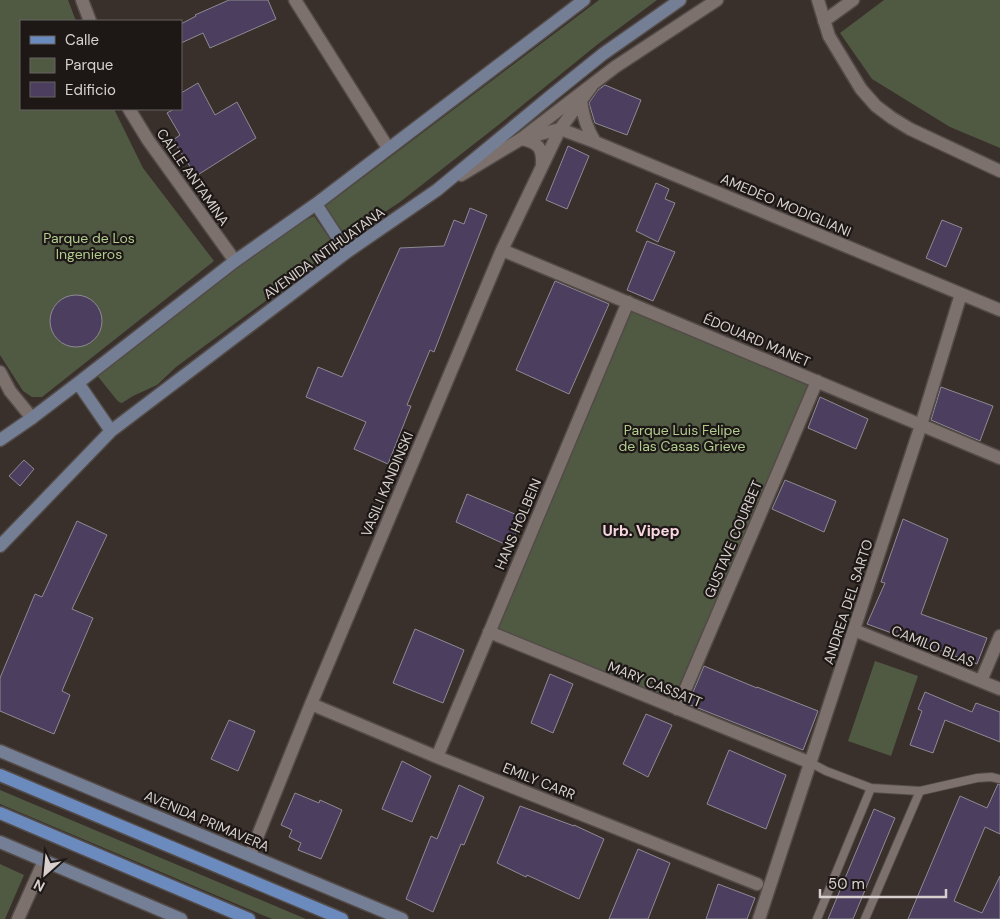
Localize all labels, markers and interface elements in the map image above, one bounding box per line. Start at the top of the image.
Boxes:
legend [20,20,182,110]
text: Calle [65,30,99,50]
text: Parque [65,55,113,75]
text: Edificio [65,80,116,100]
street label: CALLE ANTAMINA [153,125,233,229]
street label: AMEDEO MODIGLIANI [718,169,854,241]
street label: AVENIDA INTIHUATANA [260,203,388,303]
park label: Parque de Los Ingenieros [43,229,135,263]
street label: ÉDOUARD MANET [701,309,813,371]
park label: Parque Luis Felipe de las Casas Grieve [619,421,745,455]
street label: VASILI KANDINSKI [357,429,417,539]
street label: HANS HOLBEIN [491,476,545,572]
street label: GUSTAVE COURBET [700,477,766,600]
district label: Urb. Vipep [603,521,680,541]
street label: ANDREA DEL SARTO [819,537,877,667]
street label: CAMILO BLAS [889,621,977,671]
street label: MARY CASSATT [605,657,705,711]
street label: EMILY CARR [500,758,578,804]
street label: AVENIDA PRIMAVERA [142,786,272,856]
north arrow [20,849,70,899]
scale bar [820,866,946,898]
text: 50 m [828,874,865,894]
text: N [30,875,48,896]

